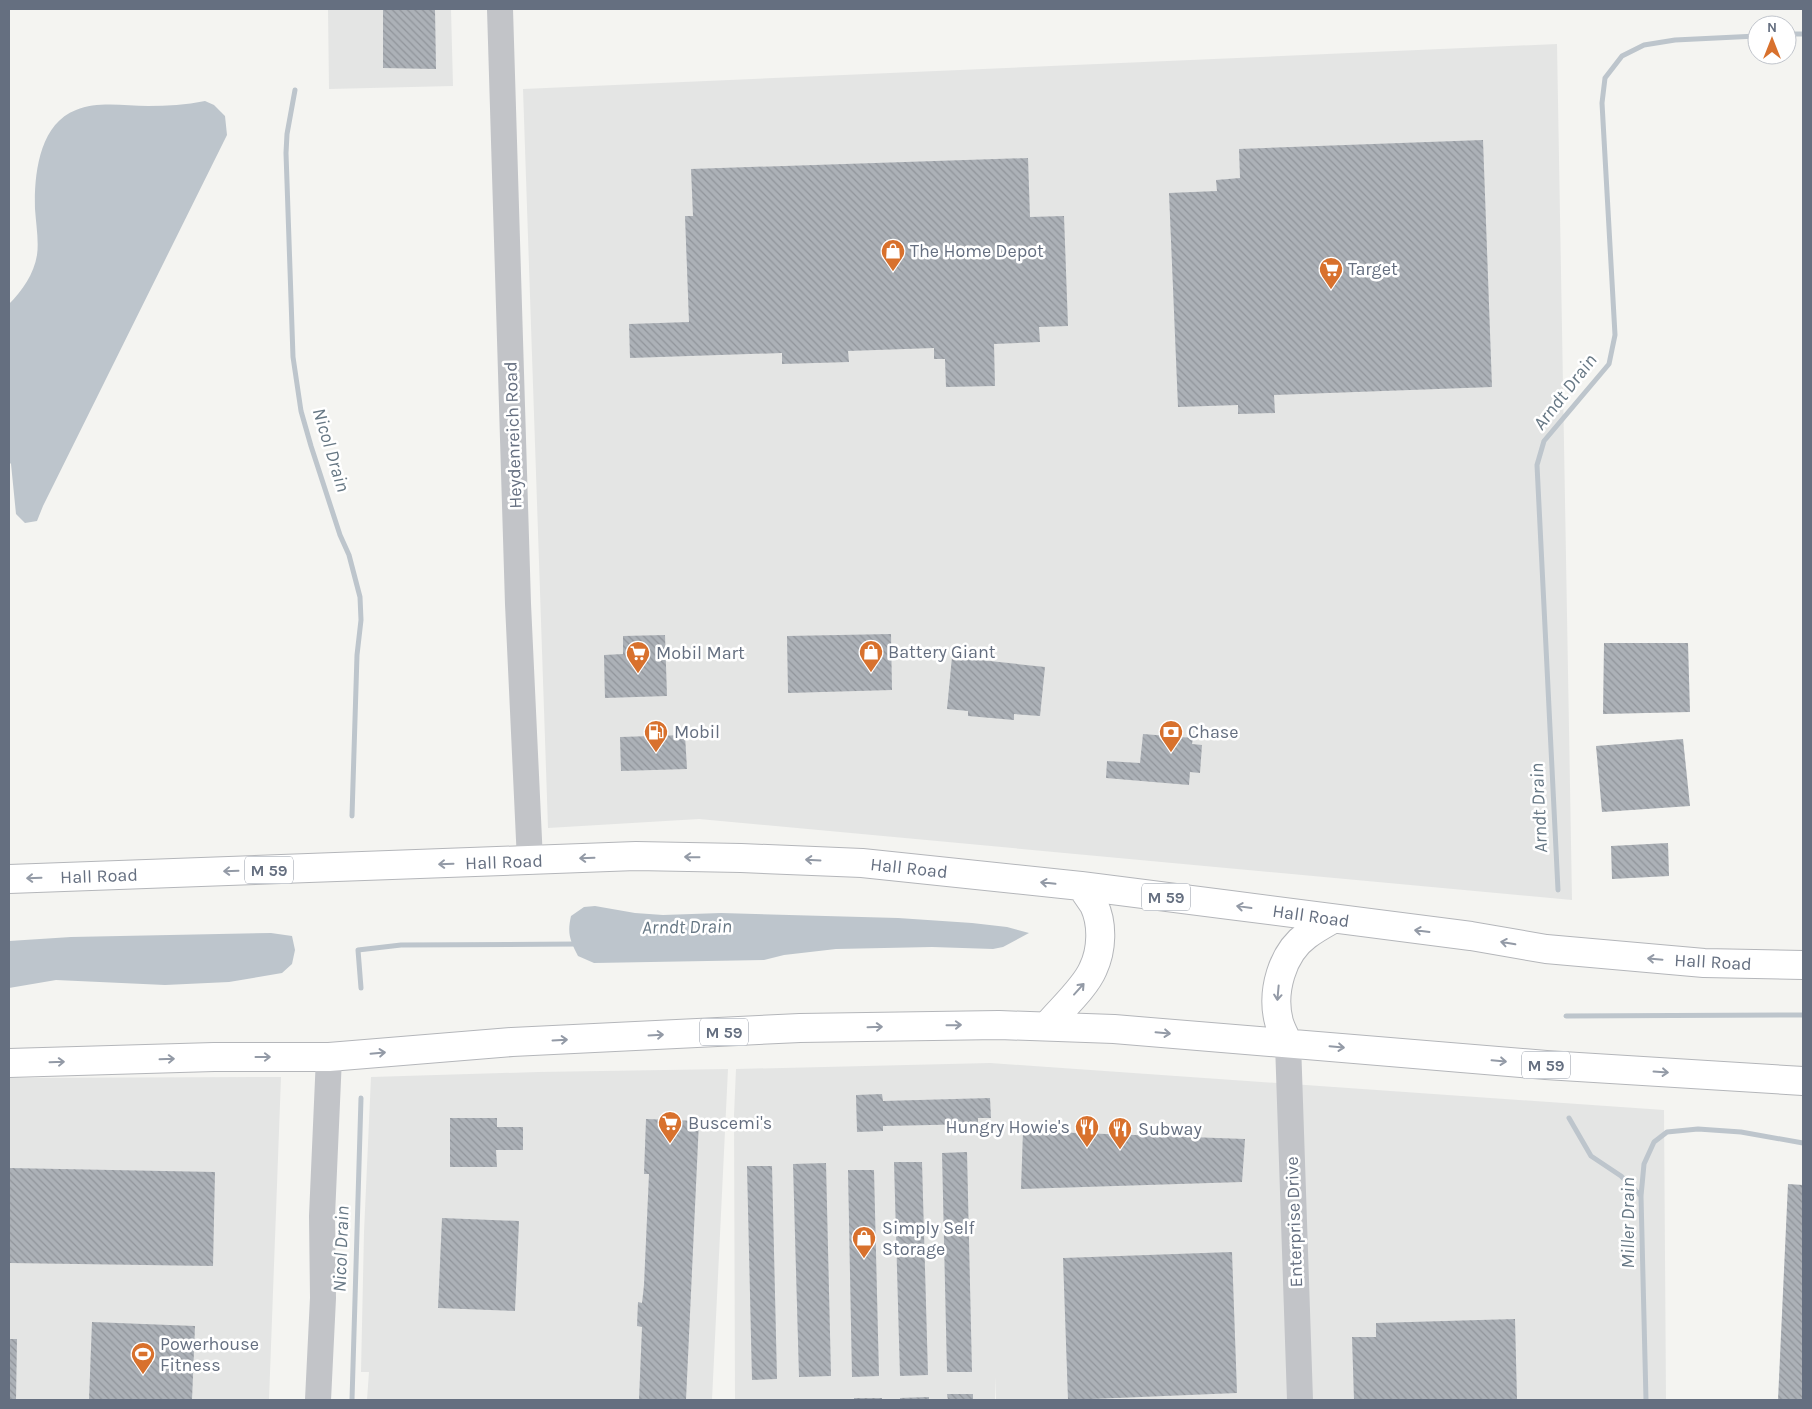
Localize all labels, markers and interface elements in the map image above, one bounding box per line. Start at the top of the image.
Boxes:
north arrow [1747,15,1797,65]
text: N [1767,19,1777,36]
shop icon: The Home Depot [880,238,906,272]
place label: The Home Depot [910,240,1044,262]
supermarket icon: Target [1318,256,1344,290]
place label: Target [1348,258,1398,280]
water label: Arndt Drain [1529,350,1601,434]
street label: Heydenreich Road [499,361,527,509]
water label: Nicol Drain [308,405,354,495]
shop icon: Battery Giant [858,639,884,673]
supermarket icon: Mobil Mart [625,640,651,674]
place label: Battery Giant [888,641,996,663]
place label: Mobil Mart [656,642,745,664]
fuel station icon: Mobil [643,719,669,753]
bank icon: Chase [1158,719,1184,753]
place label: Mobil [674,721,720,743]
place label: Chase [1188,721,1239,743]
water label: Arndt Drain [1526,762,1552,854]
street label: Hall Road [465,850,543,874]
one-way arrow [685,852,701,862]
street label: Hall Road [869,853,949,883]
one-way arrow [579,854,595,863]
road number: M 59 [245,856,293,884]
one-way arrow [805,856,821,865]
one-way arrow [438,859,454,868]
street label: Hall Road [60,864,138,888]
one-way arrow [224,867,240,876]
one-way arrow [26,874,42,883]
one-way arrow [1040,878,1056,887]
road number: M 59 [1142,884,1190,910]
street label: Hall Road [1271,900,1351,932]
one-way arrow [1236,902,1252,912]
water label: Arndt Drain [642,915,732,939]
one-way arrow [1414,926,1430,936]
one-way arrow [1501,937,1517,947]
street label: Hall Road [1674,949,1752,975]
one-way arrow [1648,954,1664,964]
one-way arrow [1073,983,1084,996]
one-way arrow [1273,985,1283,1001]
road number: M 59 [700,1019,748,1046]
one-way arrow [946,1020,962,1030]
one-way arrow [866,1022,883,1032]
one-way arrow [1154,1028,1170,1037]
one-way arrow [648,1031,664,1040]
one-way arrow [552,1035,568,1045]
one-way arrow [1329,1042,1345,1052]
one-way arrow [369,1048,385,1058]
one-way arrow [254,1052,271,1062]
road number: M 59 [1522,1052,1570,1078]
one-way arrow [159,1054,175,1063]
one-way arrow [1491,1056,1507,1065]
one-way arrow [49,1057,65,1067]
one-way arrow [1653,1068,1669,1077]
supermarket icon: Buscemi's [657,1110,683,1144]
place label: Buscemi's [688,1112,772,1134]
restaurant icon: Hungry Howie's [1074,1114,1100,1148]
place label: Hungry Howie's [945,1116,1070,1138]
restaurant icon: Subway [1107,1116,1133,1150]
place label: Subway [1138,1118,1202,1140]
street label: Enterprise Drive [1281,1156,1307,1288]
water label: Miller Drain [1617,1177,1639,1269]
water label: Nicol Drain [328,1205,354,1293]
place label: Simply Self Storage [882,1217,975,1260]
shop icon: Simply Self Storage [851,1225,877,1259]
place label: Powerhouse Fitness [160,1333,259,1376]
sports icon: Powerhouse Fitness [130,1341,156,1375]

